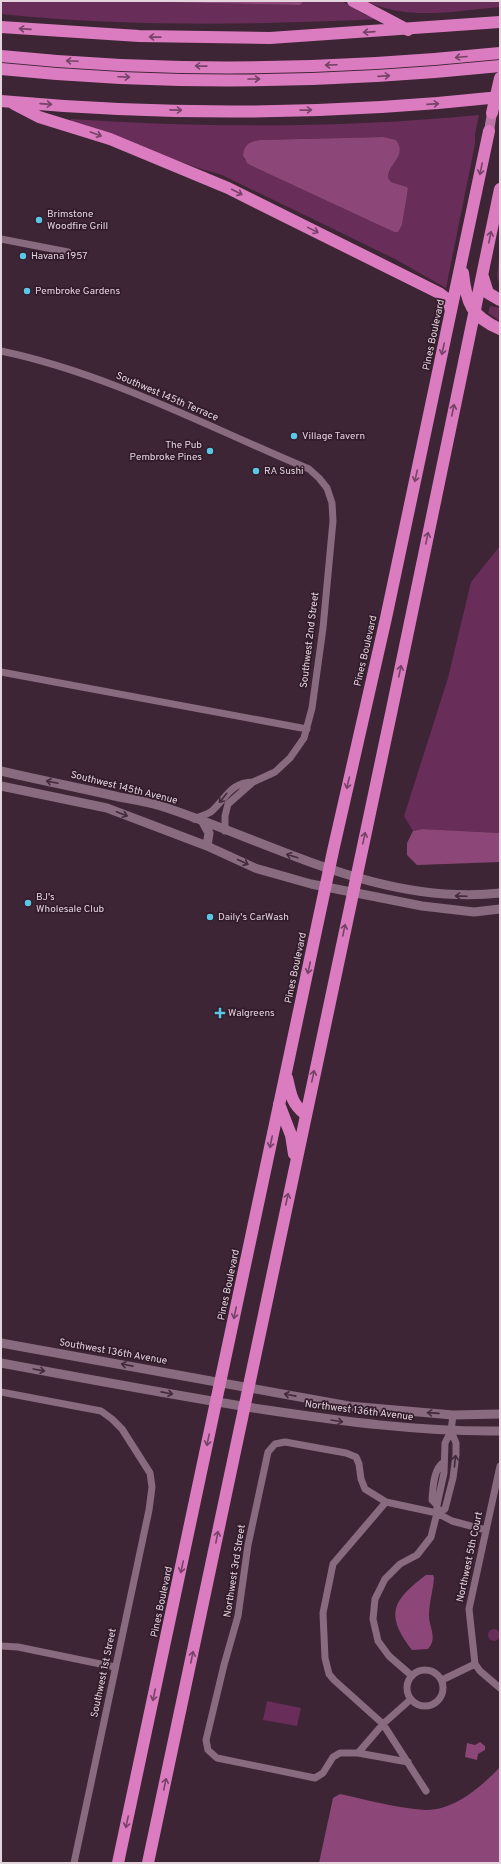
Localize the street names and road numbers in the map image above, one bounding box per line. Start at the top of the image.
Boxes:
street label: Pines Boulevard [420,298,448,372]
street label: Southwest 145th Terrace [114,370,220,424]
street label: Southwest 2nd Street [298,591,322,689]
street label: Pines Boulevard [352,614,380,688]
street label: Southwest 145th Avenue [69,768,179,808]
street label: Pines Boulevard [282,931,310,1005]
street label: Pines Boulevard [215,1248,243,1322]
street label: Southwest 136th Avenue [58,1336,168,1368]
street label: Northwest 136th Avenue [304,1398,414,1424]
street label: Northwest 5th Court [454,1510,486,1603]
street label: Northwest 3rd Street [221,1523,249,1618]
street label: Pines Boulevard [148,1565,176,1639]
street label: Southwest 1st Street [88,1627,120,1719]

